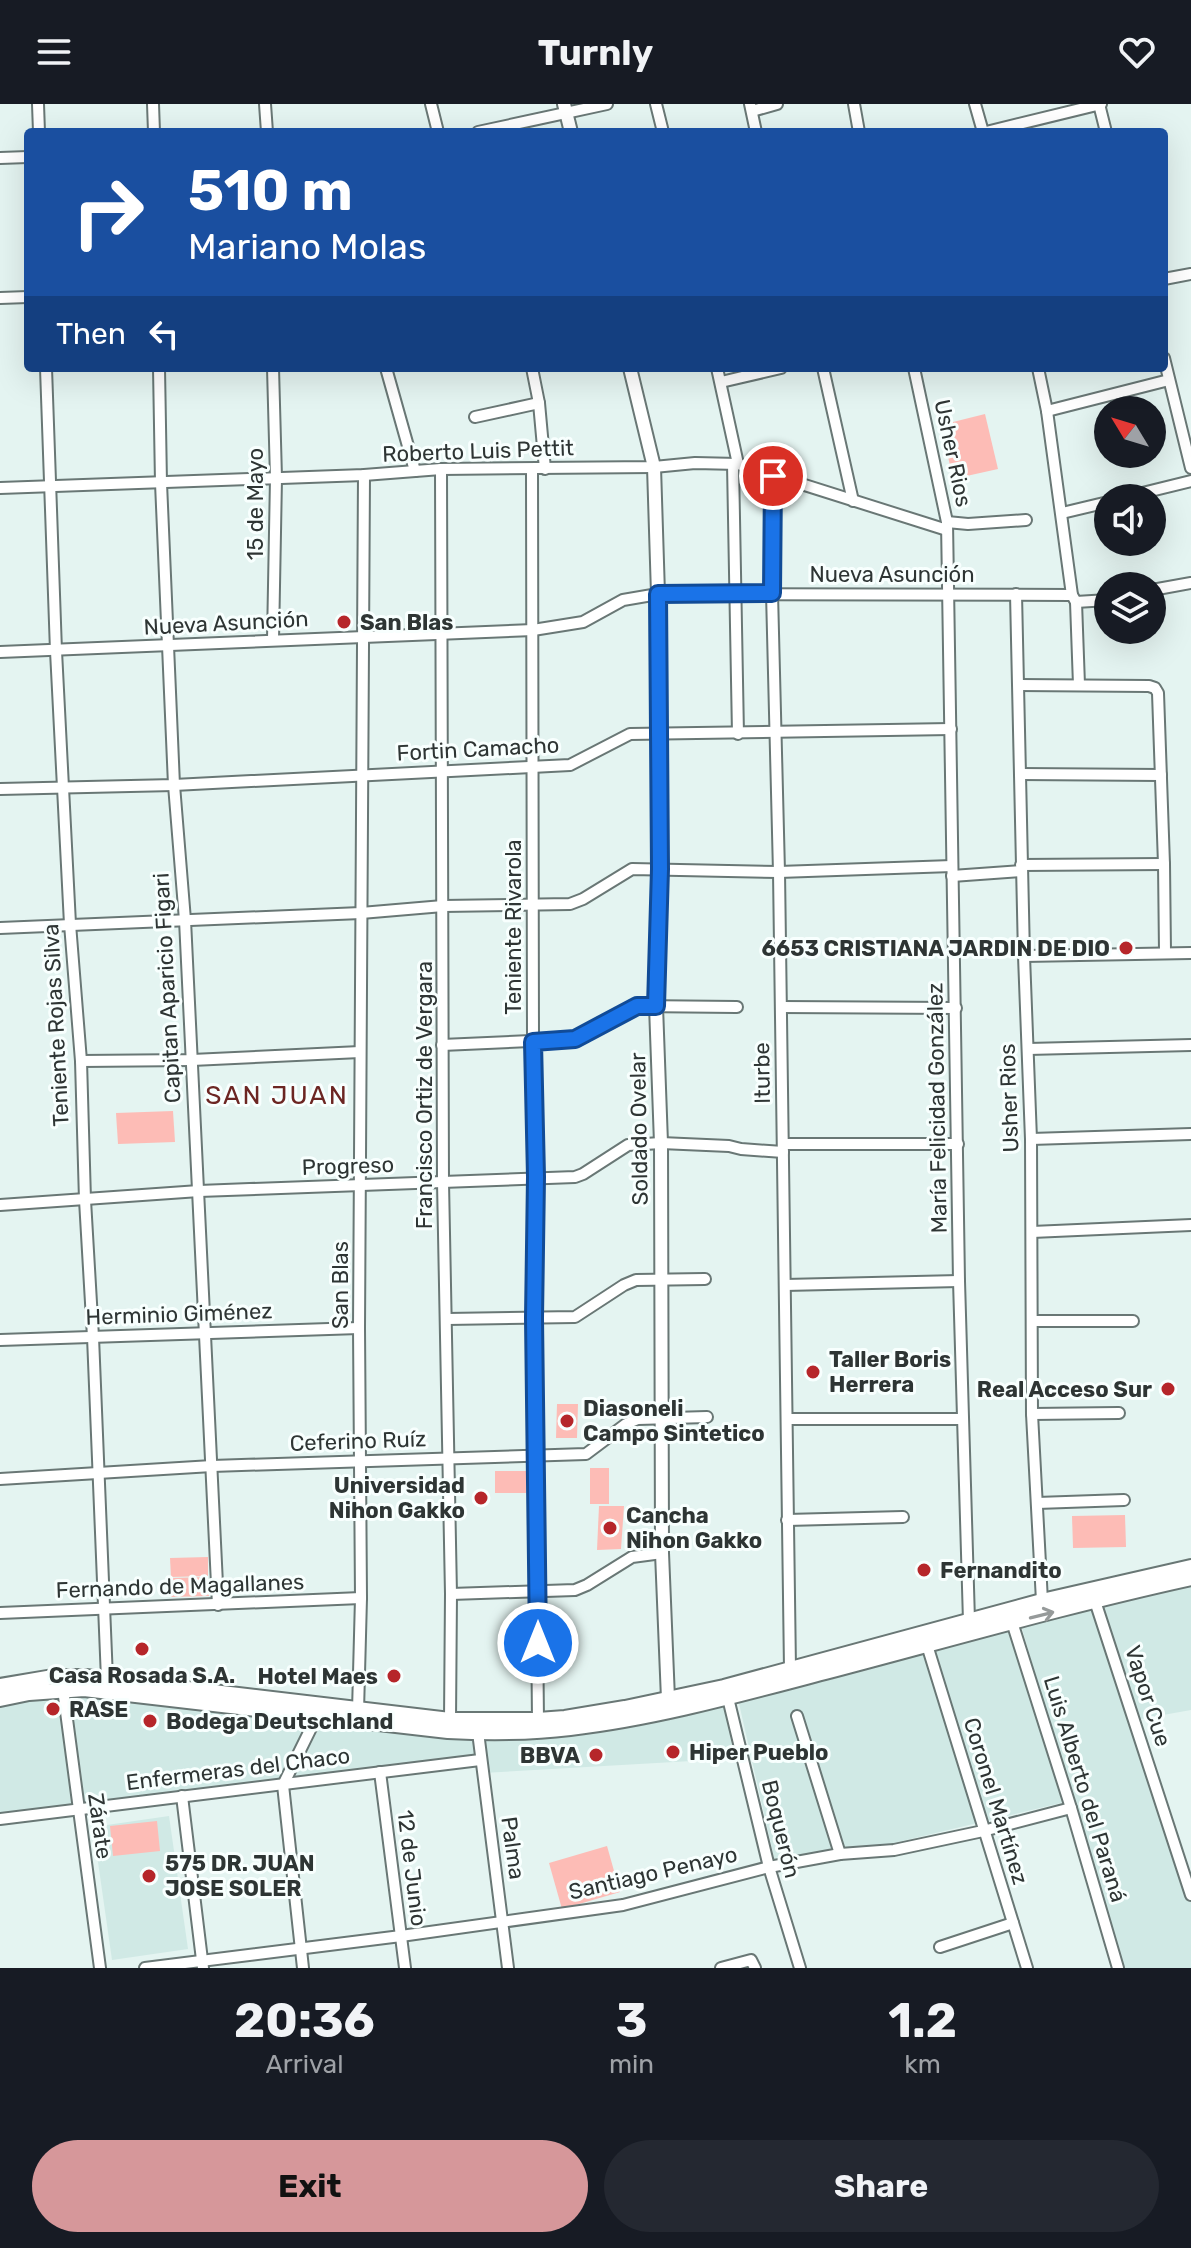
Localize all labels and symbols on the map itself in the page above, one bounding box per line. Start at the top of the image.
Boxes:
north arrow [1094,396,1166,468]
street label: Usher Rios [928,397,978,509]
street label: Roberto Luis Pettit [382,434,575,468]
pin [739,442,807,510]
street label: 15 de Mayo [242,448,269,560]
street label: Nueva Asunción [809,561,975,588]
street label: Nueva Asunción [143,605,309,641]
place label: San Blas [360,609,453,636]
marker: San Blas [335,613,353,631]
street label: Fortin Camacho [396,731,560,767]
street label: Teniente Rivarola [500,839,527,1015]
street label: Capitan Aparicio Figari [147,872,187,1104]
street label: Teniente Rojas Silva [37,923,75,1127]
place label: 6653 CRISTIANA JARDIN DE DIO [762,935,1110,962]
marker: 6653 CRISTIANA JARDIN DE DIO [1117,939,1135,957]
street label: Francisco Ortiz de Vergara [411,961,438,1229]
street label: María Felicidad González [921,982,953,1234]
street label: Iturbe [748,1042,776,1104]
street label: Usher Rios [994,1043,1024,1153]
street label: Soldado Ovelar [624,1052,654,1206]
district label: SAN JUAN [205,1080,349,1111]
street label: Progreso [301,1151,395,1181]
street label: San Blas [327,1241,354,1329]
street label: Herminio Giménez [85,1297,273,1331]
place label: Taller Boris Herrera [829,1346,951,1398]
marker: Taller Boris Herrera [804,1363,822,1381]
place label: Real Acceso Sur [977,1376,1152,1403]
marker: Real Acceso Sur [1159,1380,1177,1398]
place label: Diasoneli Campo Sintetico [583,1395,765,1447]
marker: Diasoneli Campo Sintetico [558,1412,576,1430]
street label: Ceferino Ruíz [289,1425,427,1457]
place label: Universidad Nihon Gakko [329,1472,465,1524]
marker: Universidad Nihon Gakko [472,1489,490,1507]
place label: Cancha Nihon Gakko [626,1502,762,1554]
marker: Cancha Nihon Gakko [601,1519,619,1537]
place label: Fernandito [940,1557,1062,1584]
marker: Fernandito [915,1561,933,1579]
street label: Fernando de Magallanes [55,1568,305,1604]
position arrow [496,1601,580,1685]
one-way arrow [1029,1607,1055,1622]
marker: Casa Rosada S.A. [133,1640,151,1658]
street label: Vapor Cue [1119,1642,1177,1750]
place label: Casa Rosada S.A. [49,1662,235,1689]
place label: Hotel Maes [257,1663,378,1690]
marker: Hotel Maes [385,1667,403,1685]
street label: Luis Alberto del Paraná [1038,1673,1132,1905]
place label: RASE [69,1696,128,1723]
marker: RASE [44,1700,62,1718]
place label: Bodega Deutschland [166,1708,393,1735]
marker: Bodega Deutschland [141,1712,159,1730]
street label: Coronel Martínez [958,1714,1034,1888]
place label: Hiper Pueblo [689,1739,829,1766]
street label: Enfermeras del Chaco [125,1742,351,1796]
place label: BBVA [520,1742,580,1769]
marker: Hiper Pueblo [664,1743,682,1761]
marker: BBVA [587,1746,605,1764]
street label: Boquerón [756,1777,806,1881]
street label: Zárate [82,1791,118,1861]
street label: 12 de Junio [391,1808,433,1928]
street label: Palma [495,1815,531,1881]
street label: Santiago Penayo [566,1840,740,1906]
place label: 575 DR. JUAN JOSE SOLER [165,1850,315,1902]
marker: 575 DR. JUAN JOSE SOLER [140,1867,158,1885]

